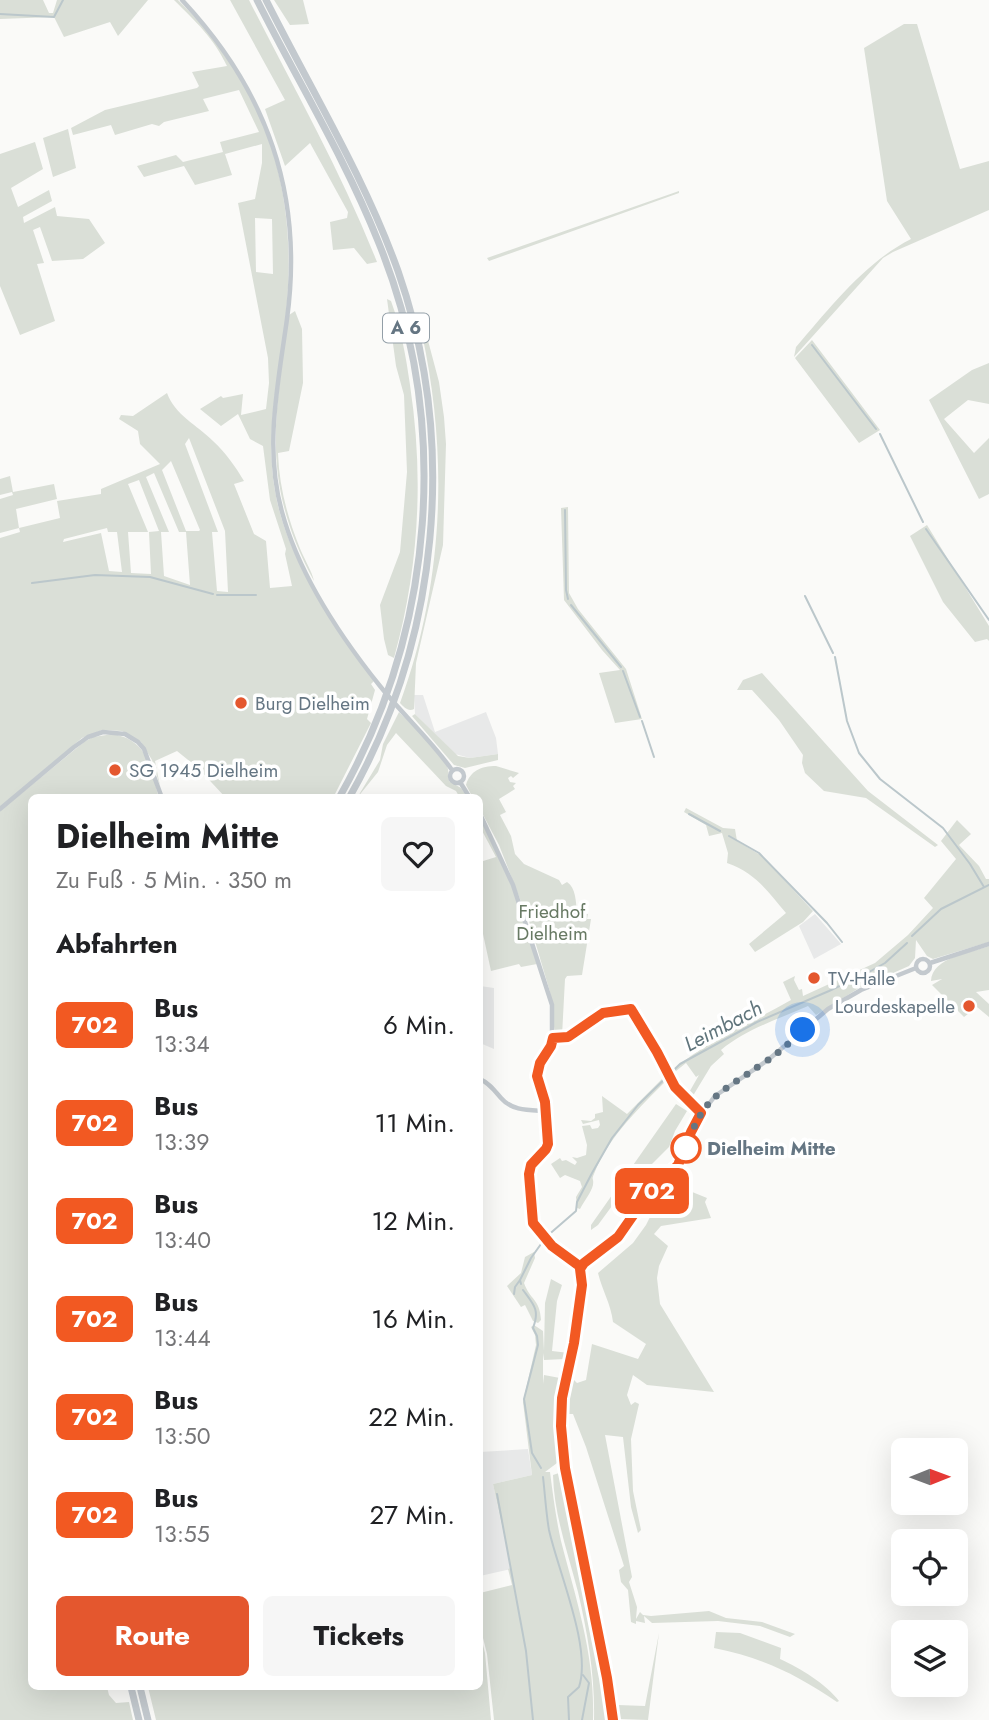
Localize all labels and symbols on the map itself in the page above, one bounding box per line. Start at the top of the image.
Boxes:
road number: A 6 [383,314,429,342]
place label: Burg Dielheim [255,690,370,717]
marker: Burg Dielheim [233,695,249,711]
place label: SG 1945 Dielheim [129,757,278,784]
marker: SG 1945 Dielheim [107,762,123,778]
park label: Friedhof Dielheim [516,898,588,947]
place label: TV-Halle [828,965,895,992]
marker: TV-Halle [806,970,822,986]
water label: Leimbach [679,993,767,1059]
place label: Lourdeskapelle [835,993,955,1020]
marker: Lourdeskapelle [961,998,977,1014]
your location [785,1012,820,1047]
marker: Dielheim Mitte [671,1133,701,1163]
place label: Dielheim Mitte [707,1135,836,1162]
line badge: 702 [612,1168,692,1214]
north arrow [891,1438,968,1516]

